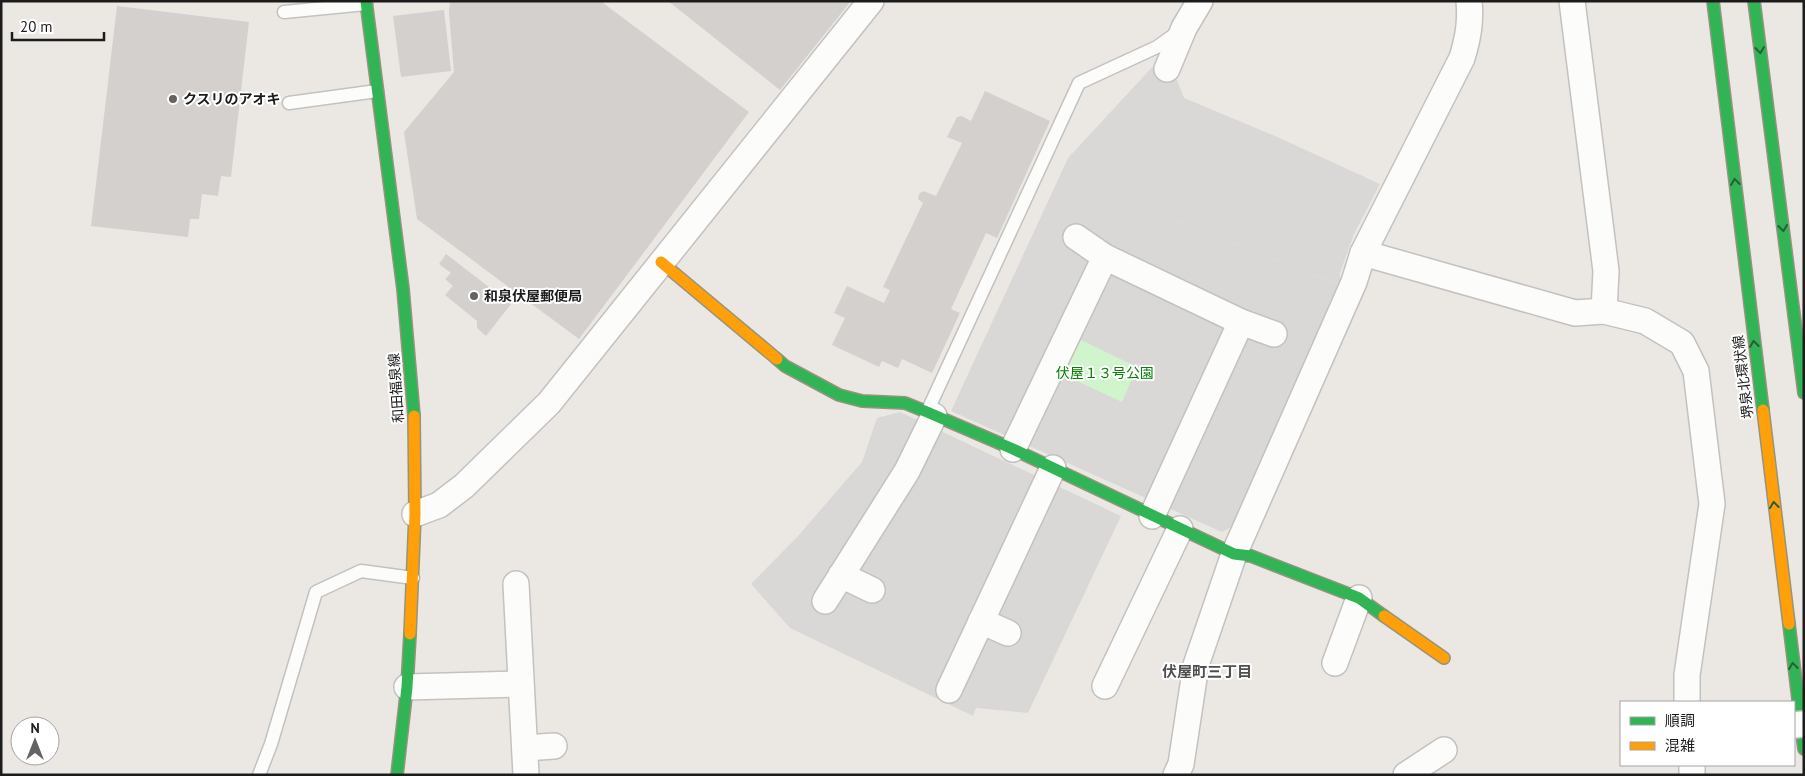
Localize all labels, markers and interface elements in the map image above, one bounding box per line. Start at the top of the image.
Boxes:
scale bar [12,10,105,42]
text: 20 m [20,17,53,36]
one-way arrow [1754,46,1765,54]
place label: クスリのアオキ [183,90,281,108]
marker: クスリのアオキ [167,93,179,105]
one-way arrow [1730,178,1741,186]
one-way arrow [1777,224,1788,232]
place label: 和泉伏屋郵便局 [484,287,582,305]
marker: 和泉伏屋郵便局 [468,290,480,302]
street label: 堺泉北環状線 [1729,334,1757,420]
one-way arrow [1749,339,1760,347]
street label: 和田福泉線 [385,352,407,424]
park label: 伏屋１３号公園 [1056,364,1154,382]
one-way arrow [1769,501,1780,509]
district label: 伏屋町三丁目 [1162,662,1252,681]
one-way arrow [1788,662,1799,670]
legend [1620,701,1795,766]
text: 順調 [1665,711,1695,730]
north arrow [10,716,60,766]
text: N [30,719,40,737]
text: 混雑 [1665,736,1695,755]

